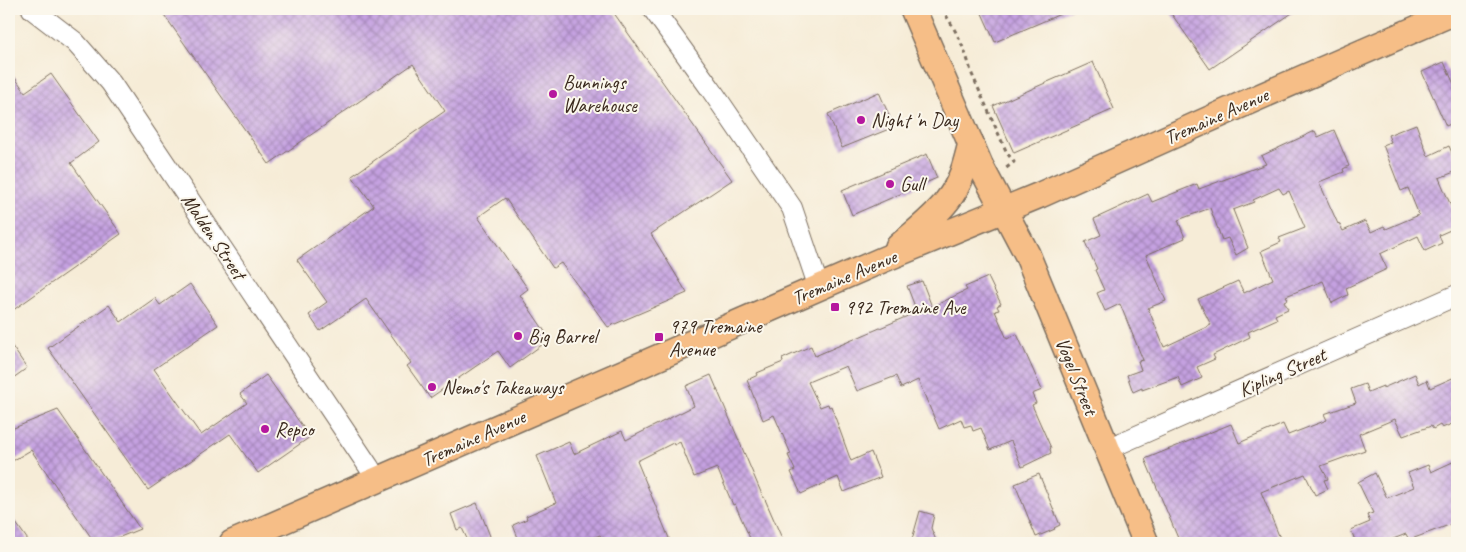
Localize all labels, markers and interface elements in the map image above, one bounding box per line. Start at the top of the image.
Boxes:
place label: Bunnings Warehouse [563,70,638,118]
street label: Tremaine Avenue [1160,82,1274,151]
marker: Bunnings Warehouse [547,88,559,100]
place label: Night 'n Day [871,108,959,133]
marker: Night 'n Day [855,114,867,126]
place label: Gull [900,172,928,197]
marker: Gull [884,178,896,190]
street label: Malden Street [176,189,253,287]
street label: Tremaine Avenue [788,244,902,311]
place label: 992 Tremaine Ave [845,295,967,320]
marker: 992 Tremaine Ave [829,301,841,313]
place label: 979 Tremaine Avenue [669,314,763,362]
place label: Big Barrel [528,324,600,349]
marker: Big Barrel [512,330,524,342]
marker: 979 Tremaine Avenue [653,331,665,343]
street label: Vogel Street [1050,334,1104,421]
street label: Kipling Street [1235,341,1332,403]
place label: Nemo's Takeaways [442,375,566,400]
marker: Nemo's Takeaways [426,381,438,393]
street label: Tremaine Avenue [417,404,531,473]
place label: Repco [275,417,316,442]
marker: Repco [259,423,271,435]

